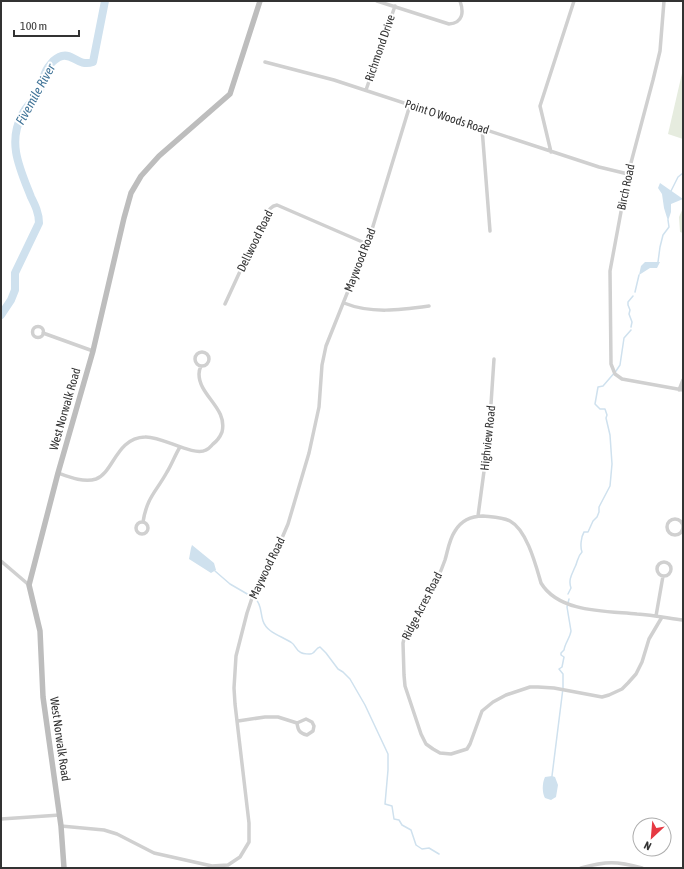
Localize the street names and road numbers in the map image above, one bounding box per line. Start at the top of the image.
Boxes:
street label: Richmond Drive [362,13,398,83]
street label: Point O Woods Road [403,97,491,137]
street label: Birch Road [614,163,638,211]
street label: Dellwood Road [234,208,276,274]
street label: Maywood Road [341,226,379,294]
street label: West Norwalk Road [47,366,83,452]
street label: Highview Road [478,405,498,471]
street label: Maywood Road [246,535,288,601]
street label: Ridge Acres Road [399,570,445,642]
street label: West Norwalk Road [47,696,73,782]

